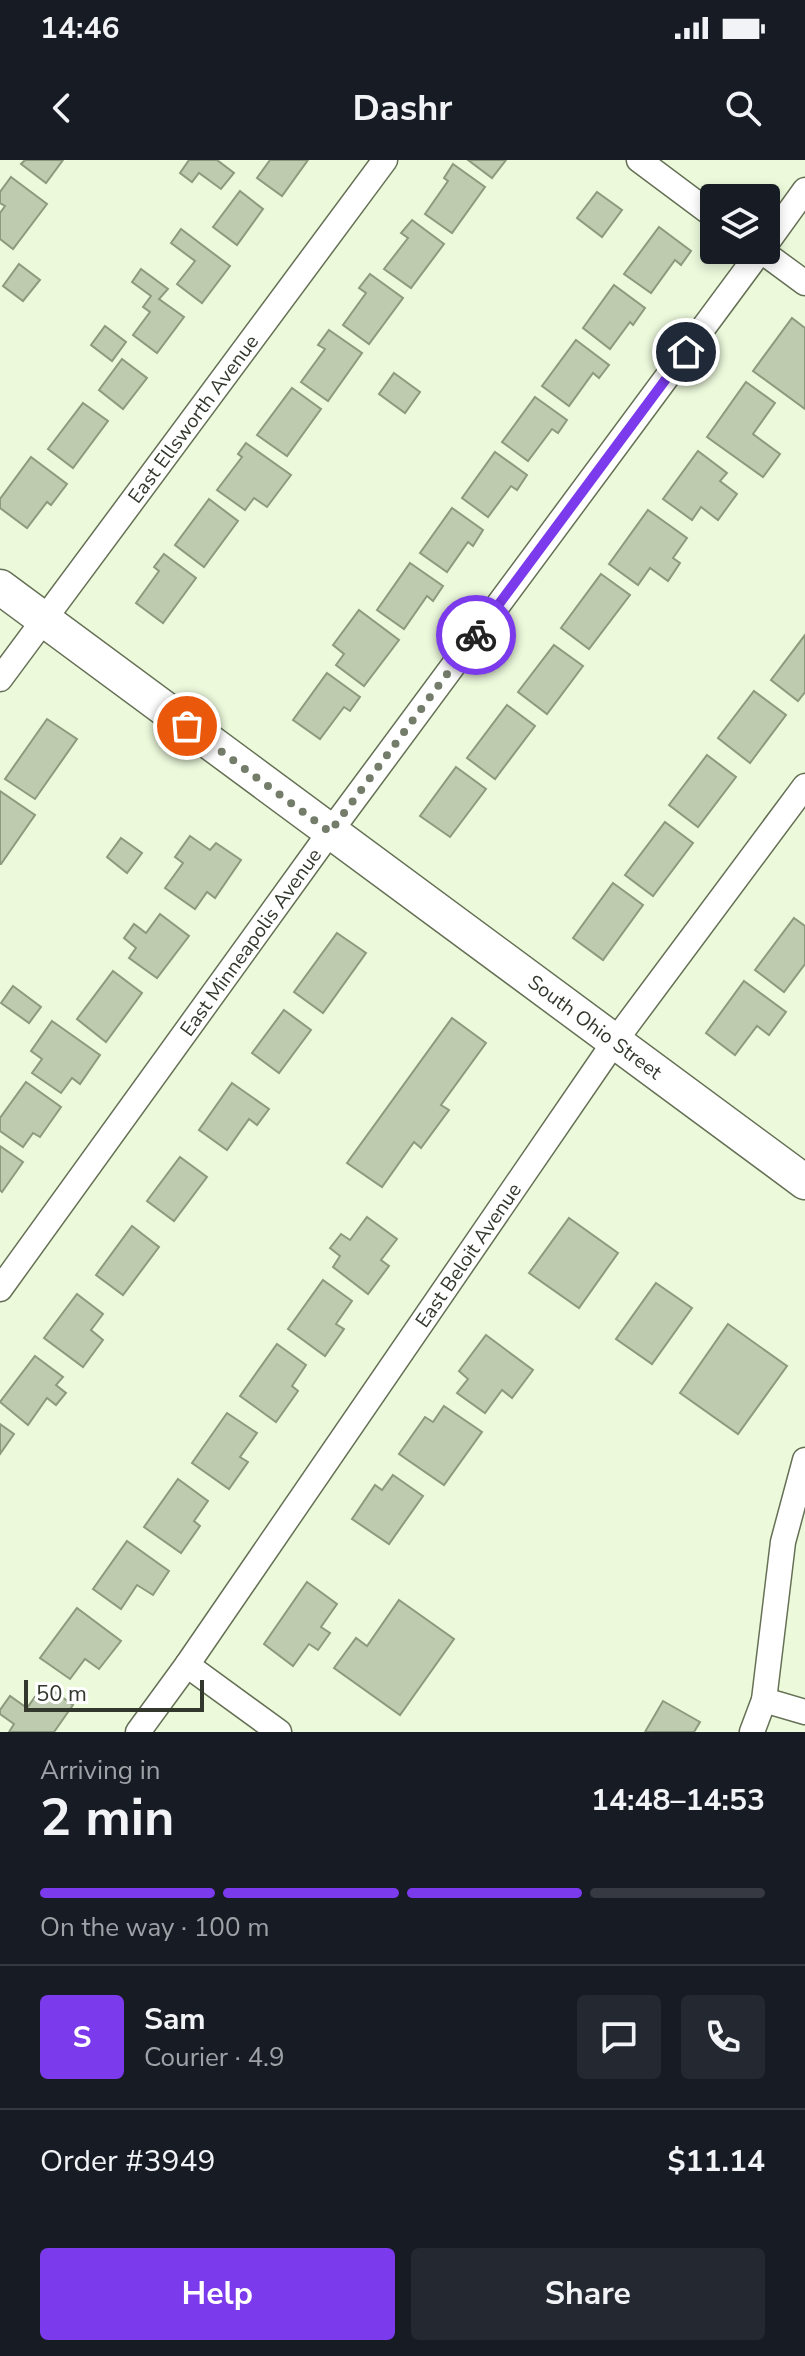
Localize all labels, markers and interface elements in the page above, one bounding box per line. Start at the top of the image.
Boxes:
text: 14:46 [40,8,119,49]
text: Dashr [353,84,452,133]
icon: back [40,86,84,130]
icon: search [721,86,765,130]
map controls [700,184,780,264]
button: layers [700,184,780,264]
pin [652,318,720,386]
street label: East Ellsworth Avenue [122,329,265,509]
icon: home [664,330,708,374]
courier [436,595,516,675]
icon: bike [454,613,498,657]
pin [153,692,221,760]
icon: bag [165,704,209,748]
street label: East Minneapolis Avenue [174,843,328,1042]
street label: South Ohio Street [522,969,668,1086]
street label: East Beloit Avenue [409,1178,528,1333]
scale bar [24,1676,204,1712]
text: 50 m [36,1679,87,1709]
text: Arriving in [40,1753,161,1788]
text: 14:48–14:53 [591,1780,765,1821]
text: 2 min [40,1782,175,1853]
text: On the way · 100 m [40,1910,269,1945]
button: chat [577,1995,661,2079]
button: phone [681,1995,765,2079]
text: Sam [144,1999,206,2040]
text: S [73,2017,91,2058]
text: Courier · 4.9 [144,2040,285,2075]
text: Order #3949 [40,2141,215,2182]
text: $11.14 [668,2141,765,2182]
button: Help [40,2248,395,2340]
button: Share [411,2248,765,2340]

